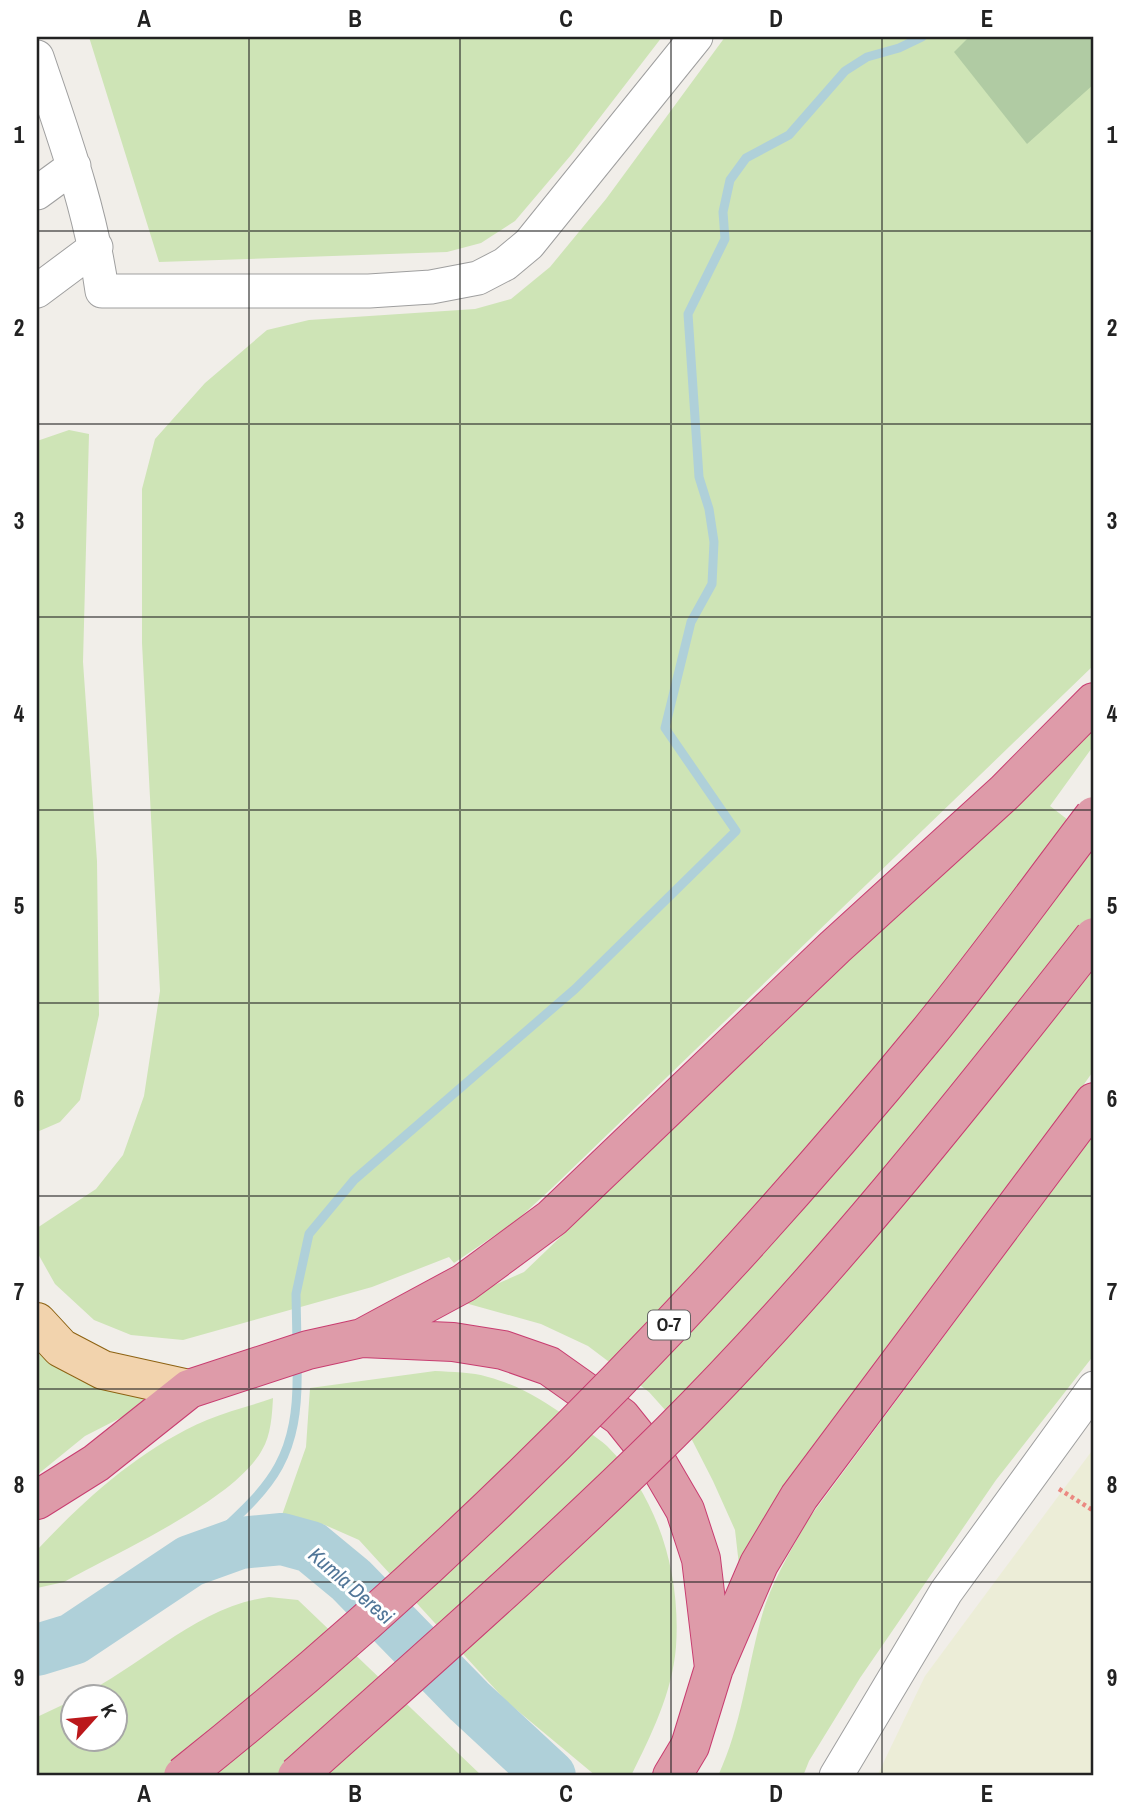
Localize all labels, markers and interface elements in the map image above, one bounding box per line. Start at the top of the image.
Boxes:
text: A [137,3,151,34]
text: B [348,3,362,34]
text: C [559,3,573,34]
text: D [769,3,783,34]
text: E [981,3,993,34]
text: 1 [14,119,25,150]
text: 1 [1107,119,1118,150]
text: 2 [14,312,24,343]
text: 2 [1107,312,1117,343]
text: 3 [14,505,24,536]
text: 3 [1107,505,1117,536]
text: 4 [14,698,25,729]
text: 4 [1107,698,1118,729]
text: 5 [14,890,24,921]
text: 5 [1107,890,1117,921]
text: 6 [14,1083,24,1114]
text: 6 [1107,1083,1117,1114]
text: 7 [14,1276,24,1307]
text: 7 [1107,1276,1117,1307]
road number: O-7 [648,1310,690,1340]
text: 8 [14,1469,24,1500]
text: 8 [1107,1469,1117,1500]
water label: Kumla Deresi [302,1540,400,1631]
text: 9 [14,1662,24,1693]
text: 9 [1107,1662,1117,1693]
north arrow [60,1684,130,1754]
text: K [95,1699,124,1722]
text: A [137,1778,151,1809]
text: B [348,1778,362,1809]
text: C [559,1778,573,1809]
text: D [769,1778,783,1809]
text: E [981,1778,993,1809]

